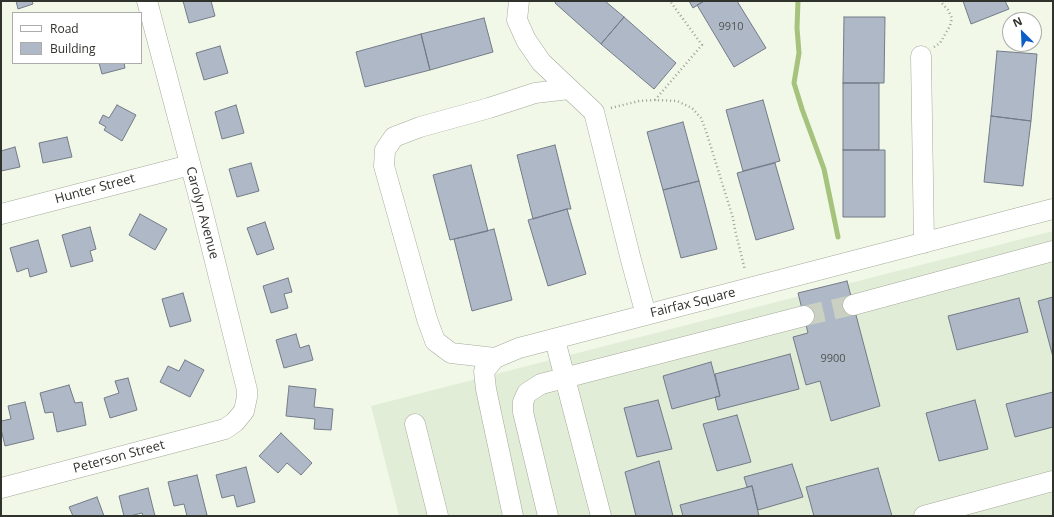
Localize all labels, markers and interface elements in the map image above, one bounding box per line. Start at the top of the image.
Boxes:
legend [12,12,142,64]
north arrow [1002,12,1042,52]
text: N [1010,13,1024,30]
text: Road [50,20,79,37]
house number: 9910 [718,20,744,34]
text: Building [50,40,95,57]
street label: Carolyn Avenue [182,165,222,261]
street label: Hunter Street [53,171,137,207]
street label: Fairfax Square [649,285,737,321]
house number: 9900 [820,352,846,366]
street label: Peterson Street [72,437,166,477]

